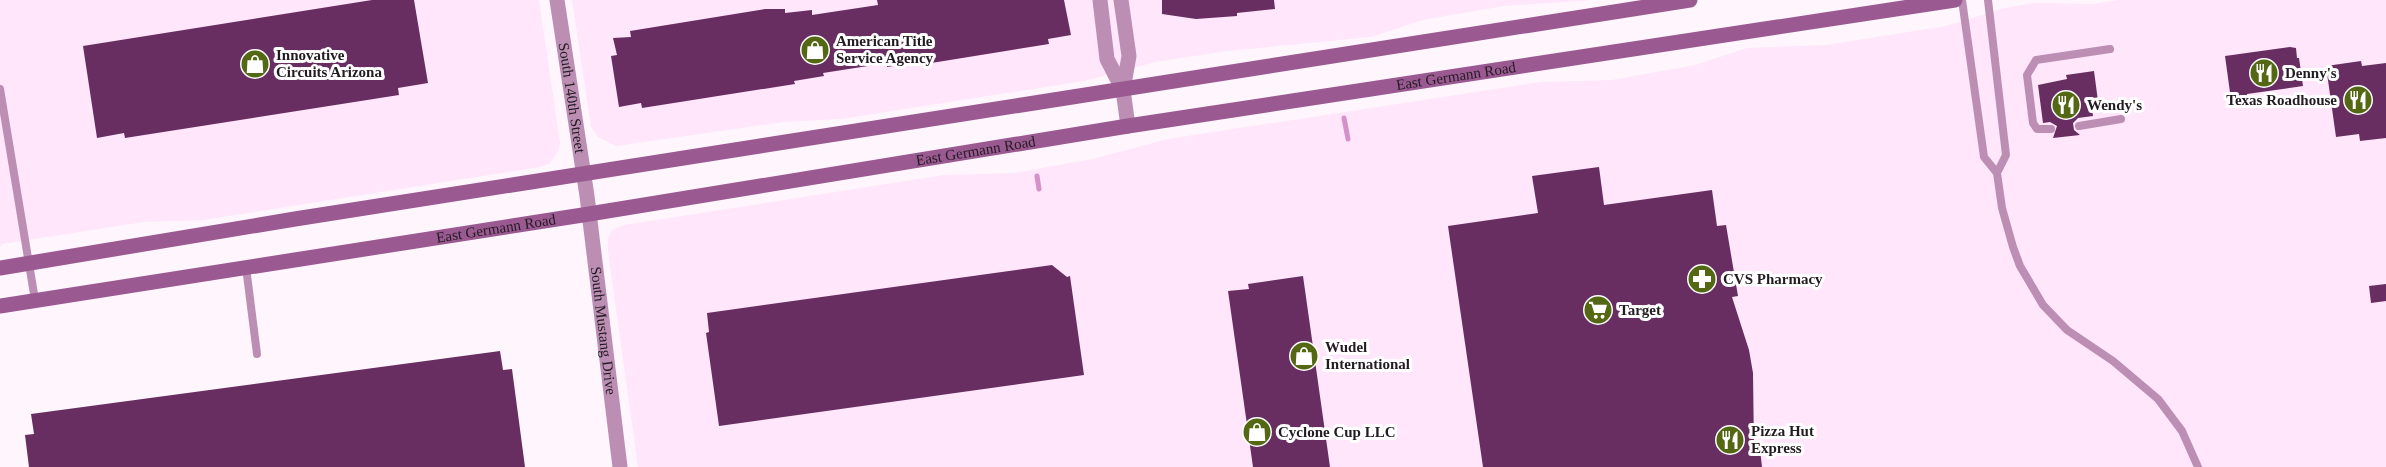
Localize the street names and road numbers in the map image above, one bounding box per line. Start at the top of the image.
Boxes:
street label: South 140th Street [556,41,588,155]
street label: East Germann Road [1395,59,1517,93]
street label: East Germann Road [915,133,1037,168]
street label: East Germann Road [435,211,557,246]
street label: South Mustang Drive [588,266,619,396]

